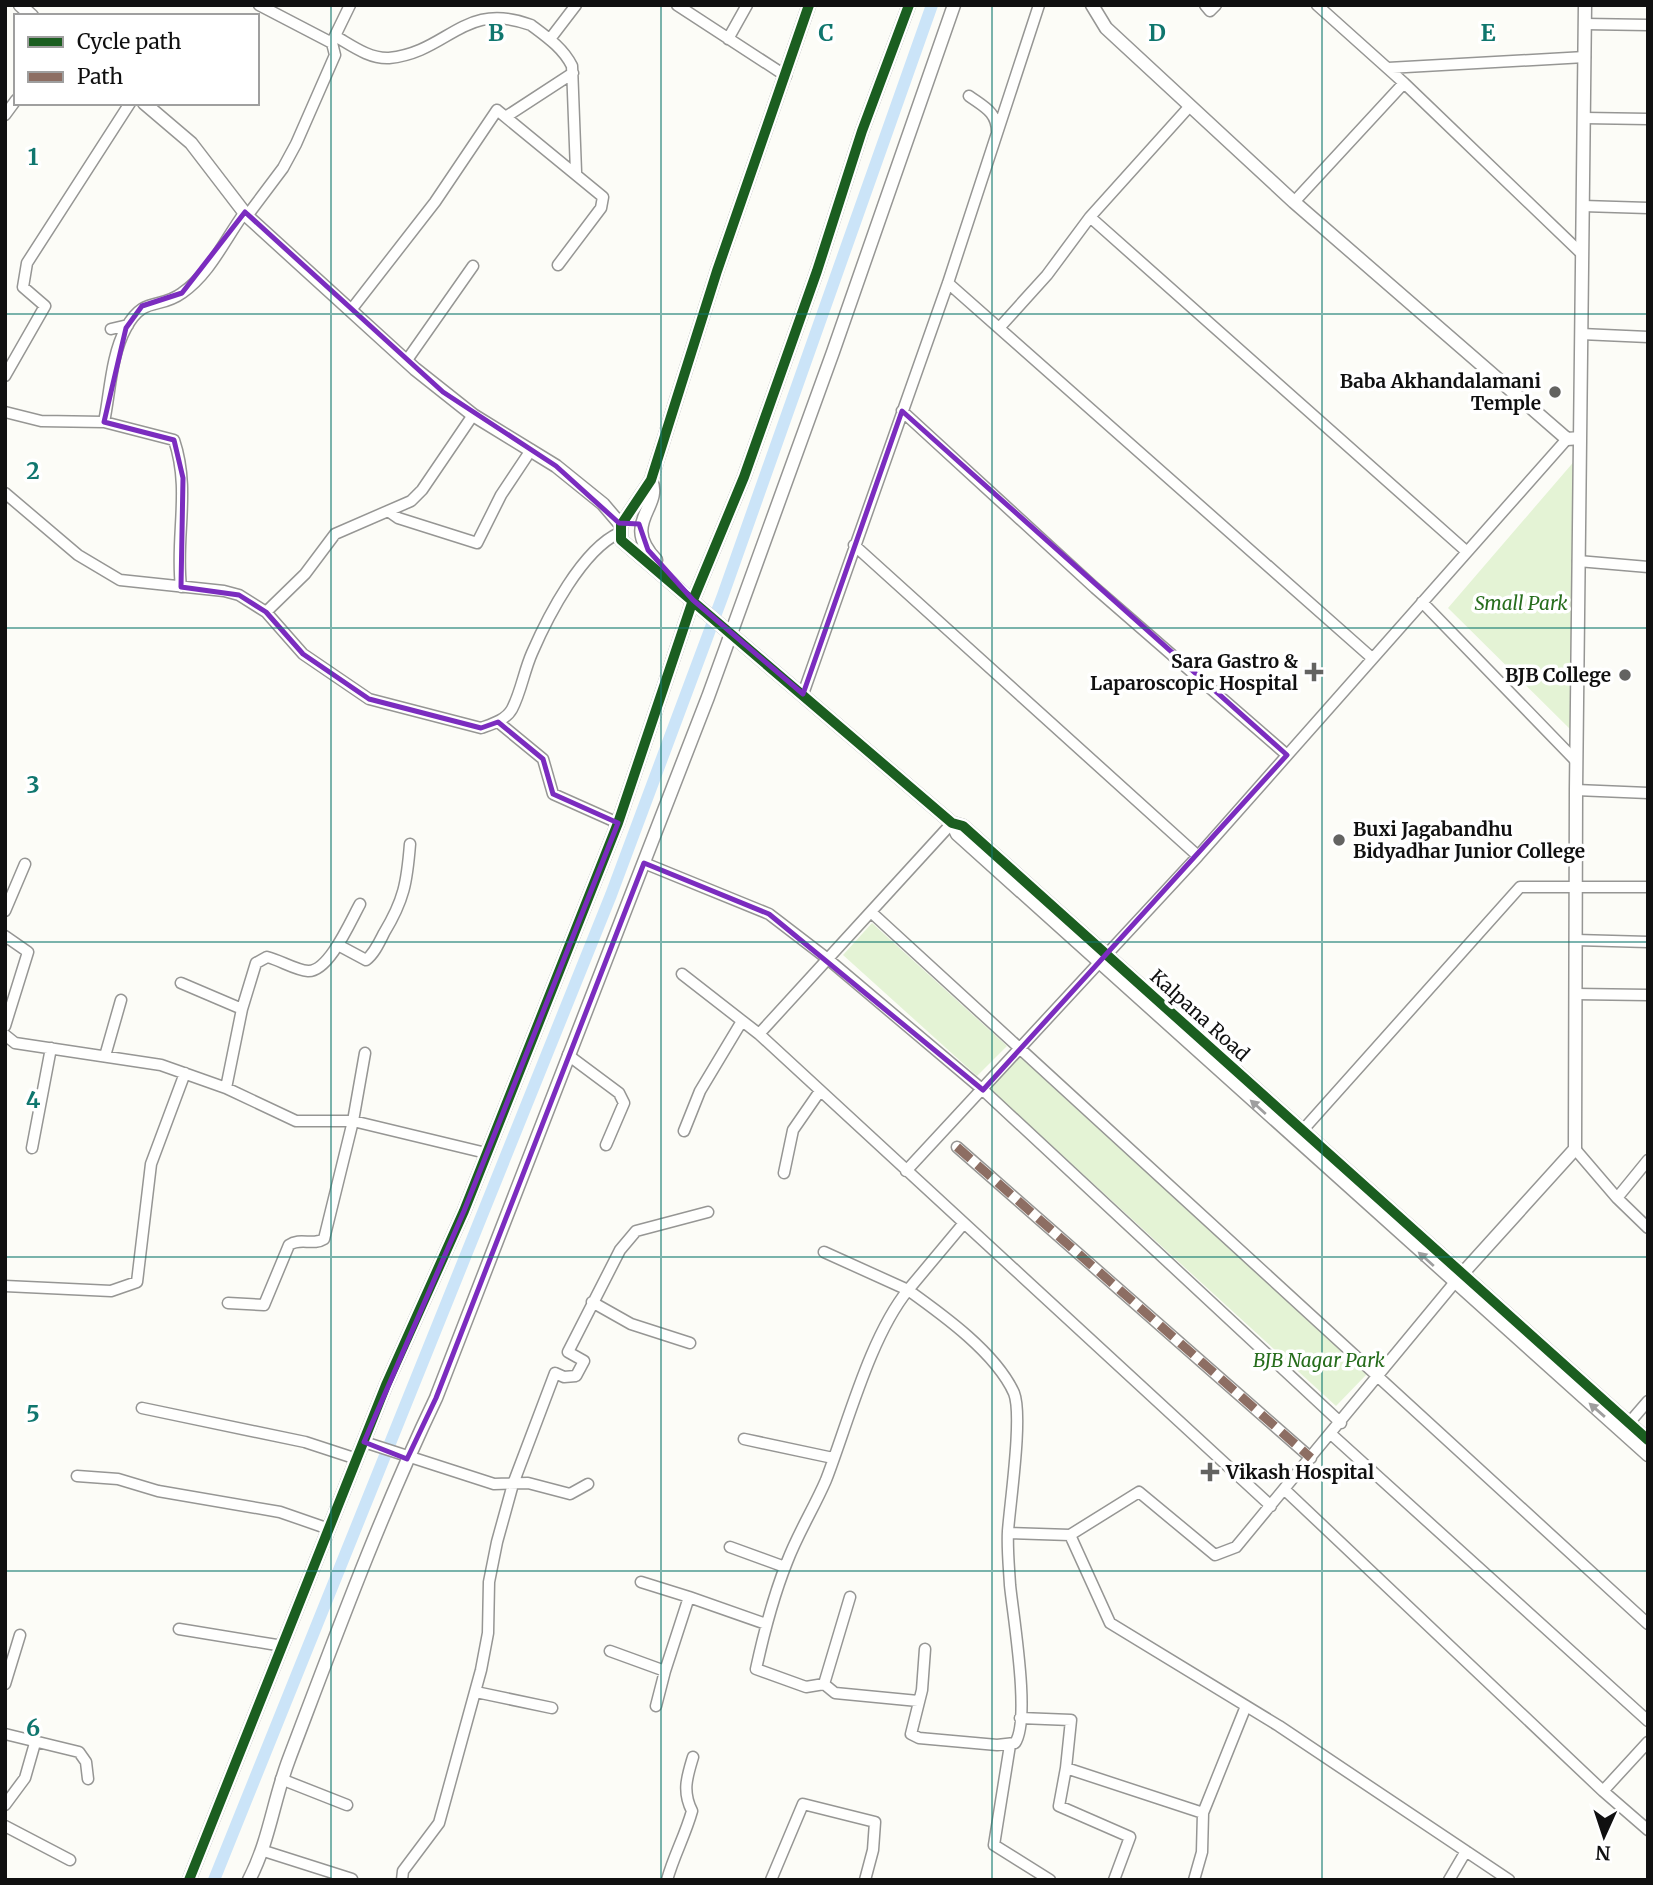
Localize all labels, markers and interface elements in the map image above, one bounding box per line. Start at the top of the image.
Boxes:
legend [14,14,259,105]
text: B [488,18,504,47]
text: C [818,18,834,47]
text: D [1148,18,1166,47]
text: E [1480,18,1496,47]
text: Cycle path [77,28,181,55]
text: Path [77,63,123,90]
text: 1 [28,142,39,171]
place label: Baba Akhandalamani Temple [1340,369,1541,415]
marker: Baba Akhandalamani Temple [1547,384,1563,400]
text: 2 [26,456,40,485]
park label: Small Park [1474,591,1568,615]
place label: Sara Gastro & Laparoscopic Hospital [1090,649,1298,695]
marker: Sara Gastro & Laparoscopic Hospital [1304,662,1324,682]
place label: BJB College [1505,663,1611,687]
marker: BJB College [1617,667,1633,683]
text: 3 [26,770,40,799]
place label: Buxi Jagabandhu Bidyadhar Junior College [1353,817,1585,863]
marker: Buxi Jagabandhu Bidyadhar Junior College [1331,832,1347,848]
street label: Kalpana Road [1146,964,1254,1066]
text: 4 [26,1085,41,1114]
one-way arrow [1250,1099,1267,1115]
one-way arrow [1418,1252,1435,1268]
park label: BJB Nagar Park [1253,1348,1386,1372]
text: 5 [26,1399,40,1428]
one-way arrow [1588,1402,1606,1418]
place label: Vikash Hospital [1225,1460,1374,1484]
marker: Vikash Hospital [1200,1462,1220,1482]
text: 6 [26,1713,40,1742]
north arrow [1569,1801,1639,1871]
text: N [1595,1841,1611,1865]

